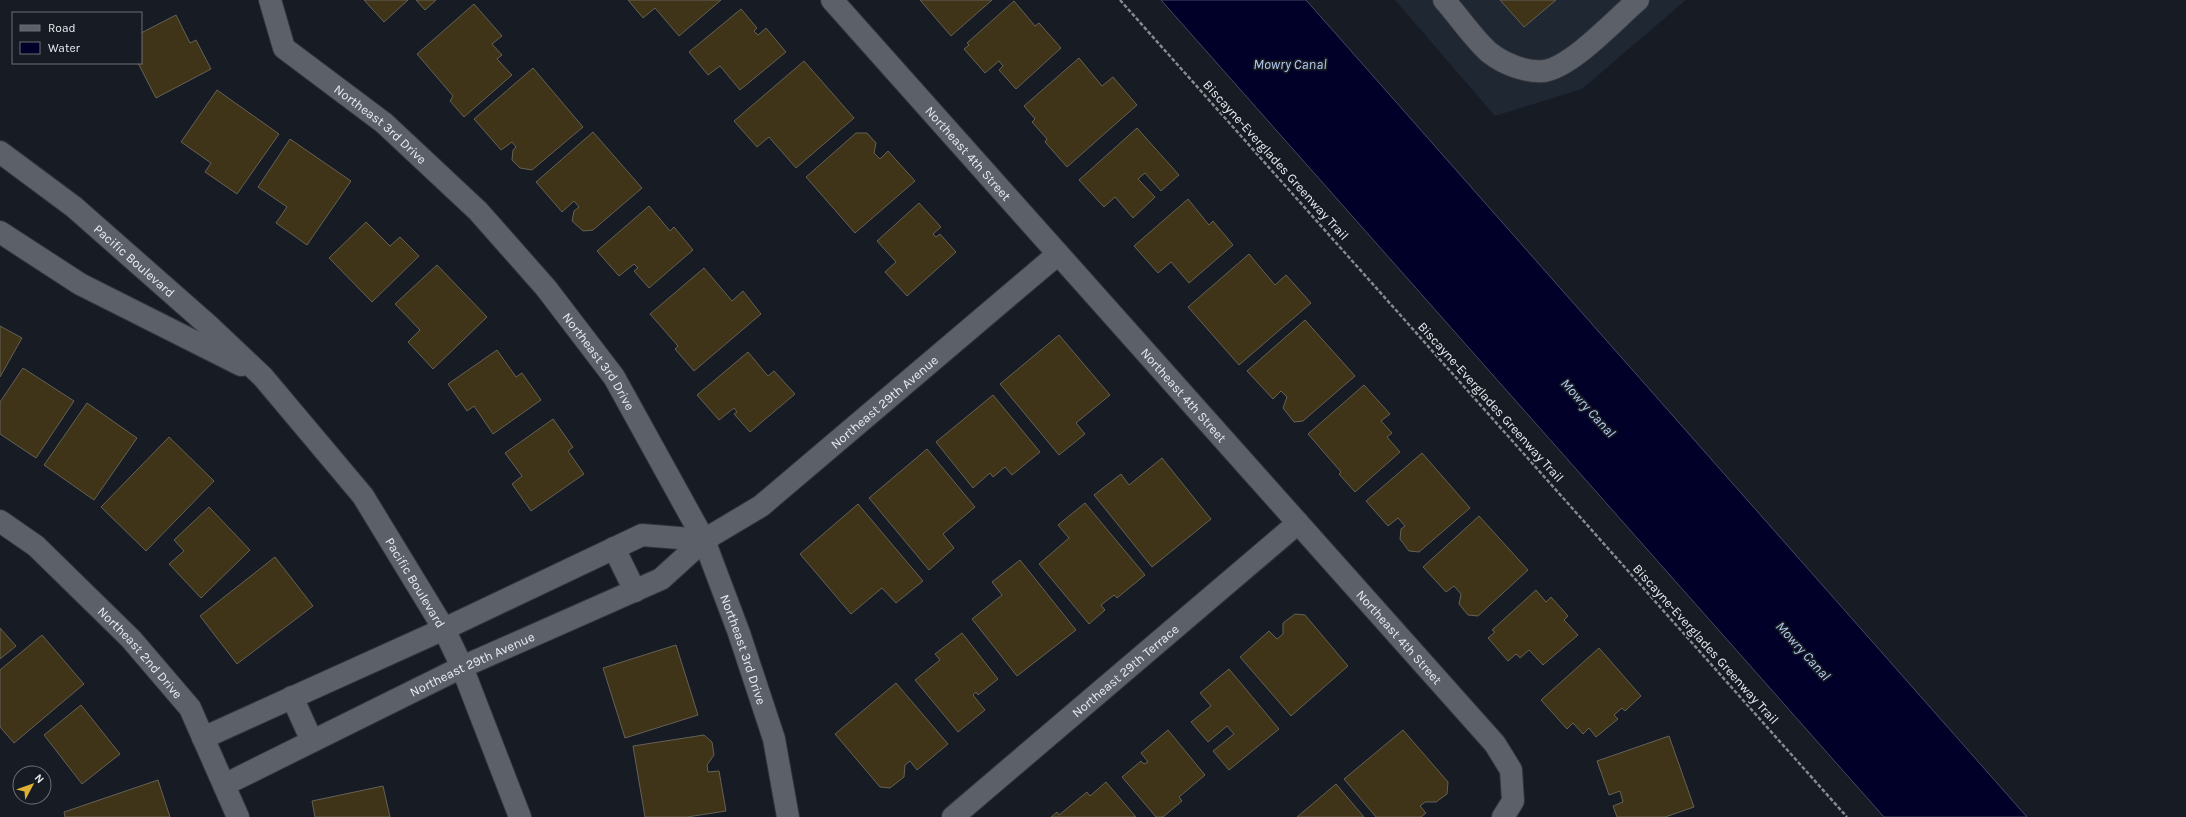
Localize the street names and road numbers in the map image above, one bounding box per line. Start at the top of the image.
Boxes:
street label: Biscayne-Everglades Greenway Trail [1200,77,1352,243]
street label: Northeast 3rd Drive [332,81,430,167]
street label: Northeast 4th Street [923,103,1014,203]
street label: Pacific Boulevard [91,221,178,300]
street label: Northeast 3rd Drive [560,309,638,413]
street label: Biscayne-Everglades Greenway Trail [1415,319,1567,485]
street label: Northeast 4th Street [1138,345,1230,445]
street label: Northeast 29th Avenue [827,352,941,451]
street label: Pacific Boulevard [382,535,449,630]
street label: Biscayne-Everglades Greenway Trail [1630,561,1782,727]
street label: Northeast 4th Street [1354,587,1445,687]
street label: Northeast 3rd Drive [718,592,770,707]
street label: Northeast 2nd Drive [95,603,186,702]
street label: Northeast 29th Terrace [1069,621,1182,720]
street label: Northeast 29th Avenue [407,628,537,699]

